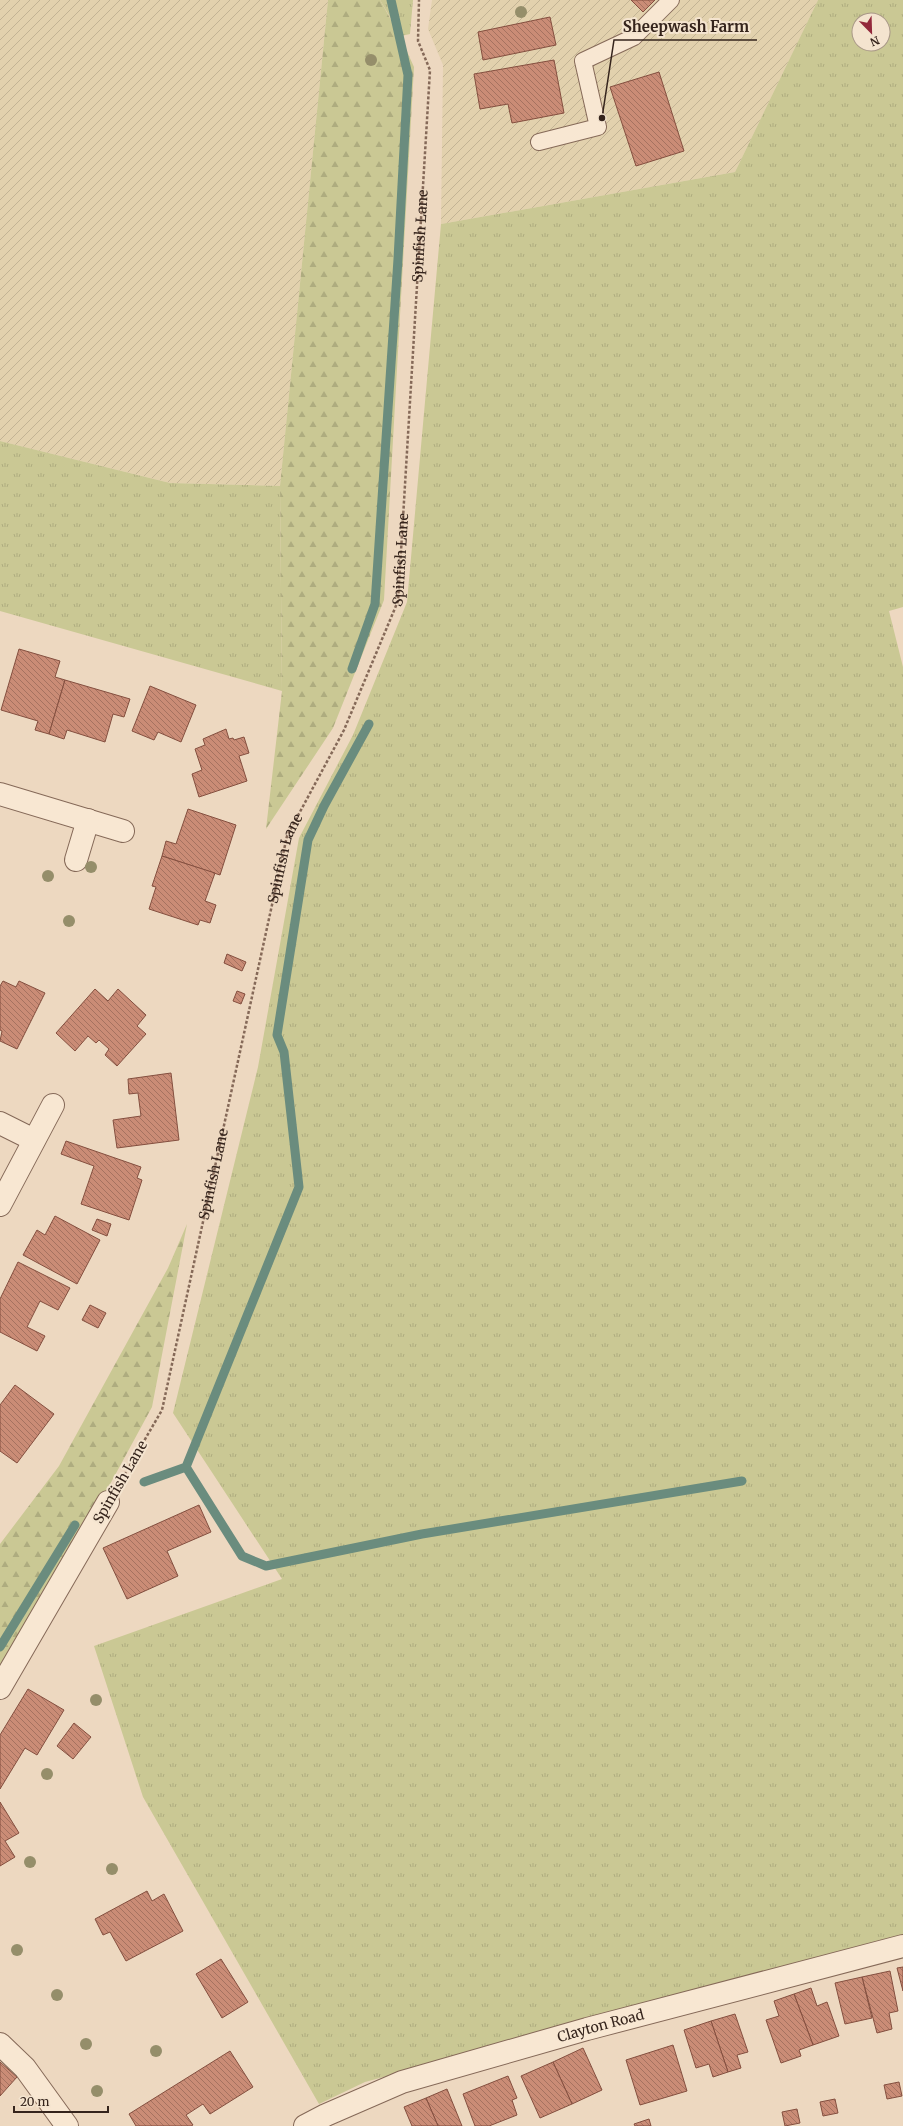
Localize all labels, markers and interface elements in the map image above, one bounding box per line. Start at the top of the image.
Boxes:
north arrow [851,12,891,52]
callout: Sheepwash Farm [614,13,757,40]
text: Sheepwash Farm [623,17,749,36]
text: N [868,33,882,49]
street label: Spinfish Lane [408,189,432,283]
street label: Spinfish Lane [388,513,412,609]
street label: Spinfish Lane [264,810,306,905]
street label: Spinfish Lane [195,1127,232,1222]
street label: Spinfish Lane [89,1437,151,1527]
street label: Clayton Road [555,2005,646,2046]
scale bar [14,2088,108,2114]
text: 20 m [20,2094,49,2109]

